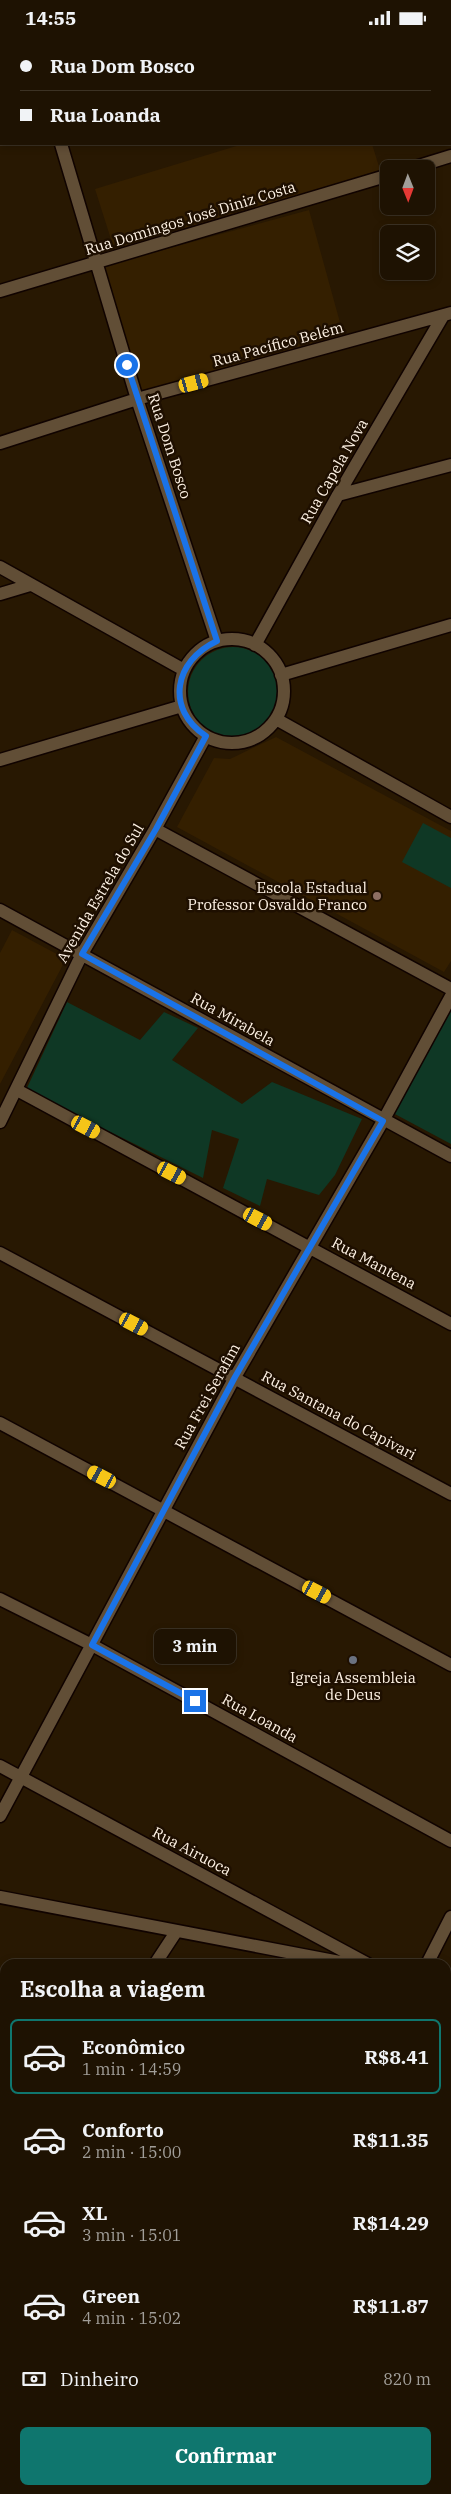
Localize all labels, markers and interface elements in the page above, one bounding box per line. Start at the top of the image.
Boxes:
text: 14:55 [25,6,76,30]
text: Rua Dom Bosco [50,54,195,78]
text: Rua Loanda [50,103,161,127]
north arrow [380,160,435,215]
map controls [380,160,435,280]
street label: Rua Domingos José Diniz Costa [82,177,298,259]
button: layers [380,225,435,280]
street label: Rua Pacífico Belém [210,317,346,371]
route start [116,354,138,376]
car [177,372,210,394]
street label: Rua Dom Bosco [144,391,196,501]
street label: Rua Capela Nova [296,415,372,527]
street label: Avenida Estrela do Sul [52,820,148,966]
place label: Escola Estadual Professor Osvaldo Franco [188,878,367,914]
marker: Escola Estadual Professor Osvaldo Franco [371,890,383,902]
street label: Rua Mirabela [188,988,278,1050]
car [69,1113,102,1141]
car [155,1159,188,1187]
car [241,1205,274,1233]
street label: Rua Mantena [329,1233,419,1293]
car [117,1310,150,1338]
street label: Rua Frei Serafim [170,1340,244,1452]
street label: Rua Santana do Capivari [258,1366,420,1464]
car [85,1463,118,1491]
car [300,1578,333,1606]
callout: 3 min [154,1629,236,1663]
text: 3 min [173,1636,217,1656]
marker: Igreja Assembleia de Deus [347,1654,359,1666]
place label: Igreja Assembleia de Deus [290,1668,416,1704]
street label: Rua Loanda [219,1689,301,1747]
route end [184,1690,206,1712]
street label: Rua Airuoca [149,1822,235,1880]
text: Escolha a viagem [20,1974,205,2003]
icon: car [22,2034,67,2079]
text: Econômico [82,2035,185,2059]
text: R$8.41 [364,2045,429,2069]
text: 1 min · 14:59 [82,2059,181,2079]
icon: car [22,2117,67,2162]
text: Conforto [82,2118,164,2142]
text: R$11.35 [353,2128,429,2152]
text: 2 min · 15:00 [82,2142,181,2162]
icon: car [22,2200,67,2245]
text: XL [82,2201,108,2225]
text: R$14.29 [353,2211,429,2235]
text: 3 min · 15:01 [82,2225,181,2245]
icon: car [22,2283,67,2328]
text: Green [82,2284,140,2308]
text: R$11.87 [353,2294,429,2318]
text: 4 min · 15:02 [82,2308,181,2328]
icon: cash [20,2365,48,2393]
text: Dinheiro [60,2367,139,2391]
text: 820 m [383,2369,431,2389]
button: Confirmar [20,2427,431,2485]

